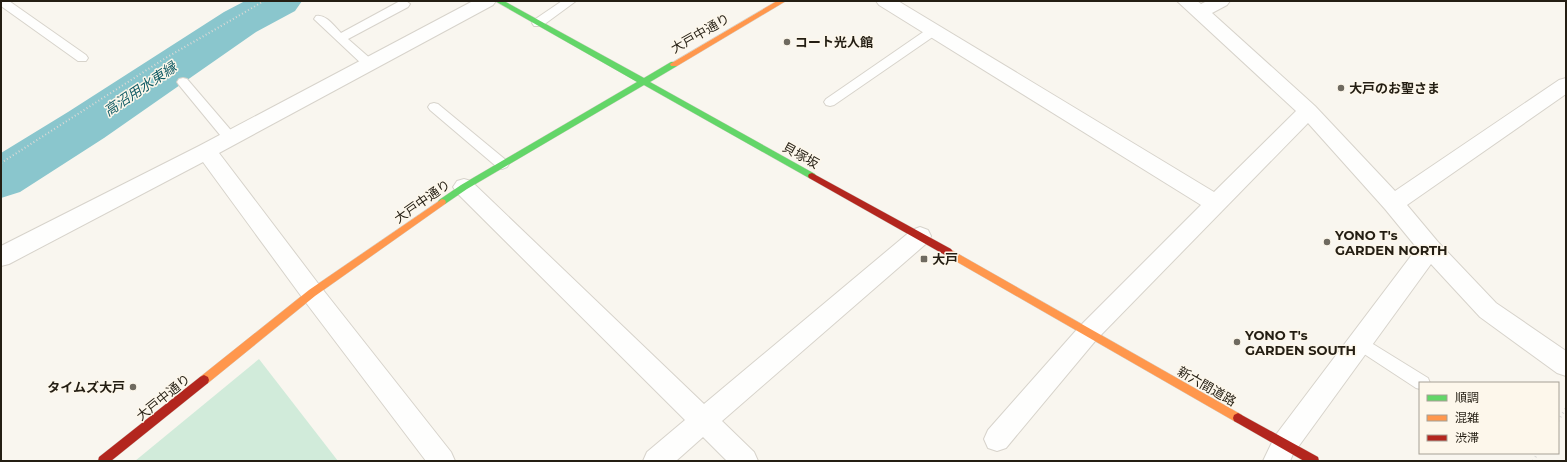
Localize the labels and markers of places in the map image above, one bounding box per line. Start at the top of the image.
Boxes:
place label: コート光人館 [795,34,873,50]
marker: コート光人館 [782,37,792,47]
place label: 大戸のお聖さま [1349,80,1440,96]
marker: 大戸のお聖さま [1336,83,1346,93]
place label: YONO T's GARDEN NORTH [1334,227,1448,258]
marker: YONO T's GARDEN NORTH [1322,237,1332,247]
place label: 大戸 [932,251,958,267]
marker: 大戸 [919,254,929,264]
place label: YONO T's GARDEN SOUTH [1244,327,1356,358]
marker: YONO T's GARDEN SOUTH [1232,337,1242,347]
place label: タイムズ大戸 [47,379,125,395]
marker: タイムズ大戸 [128,382,138,392]

